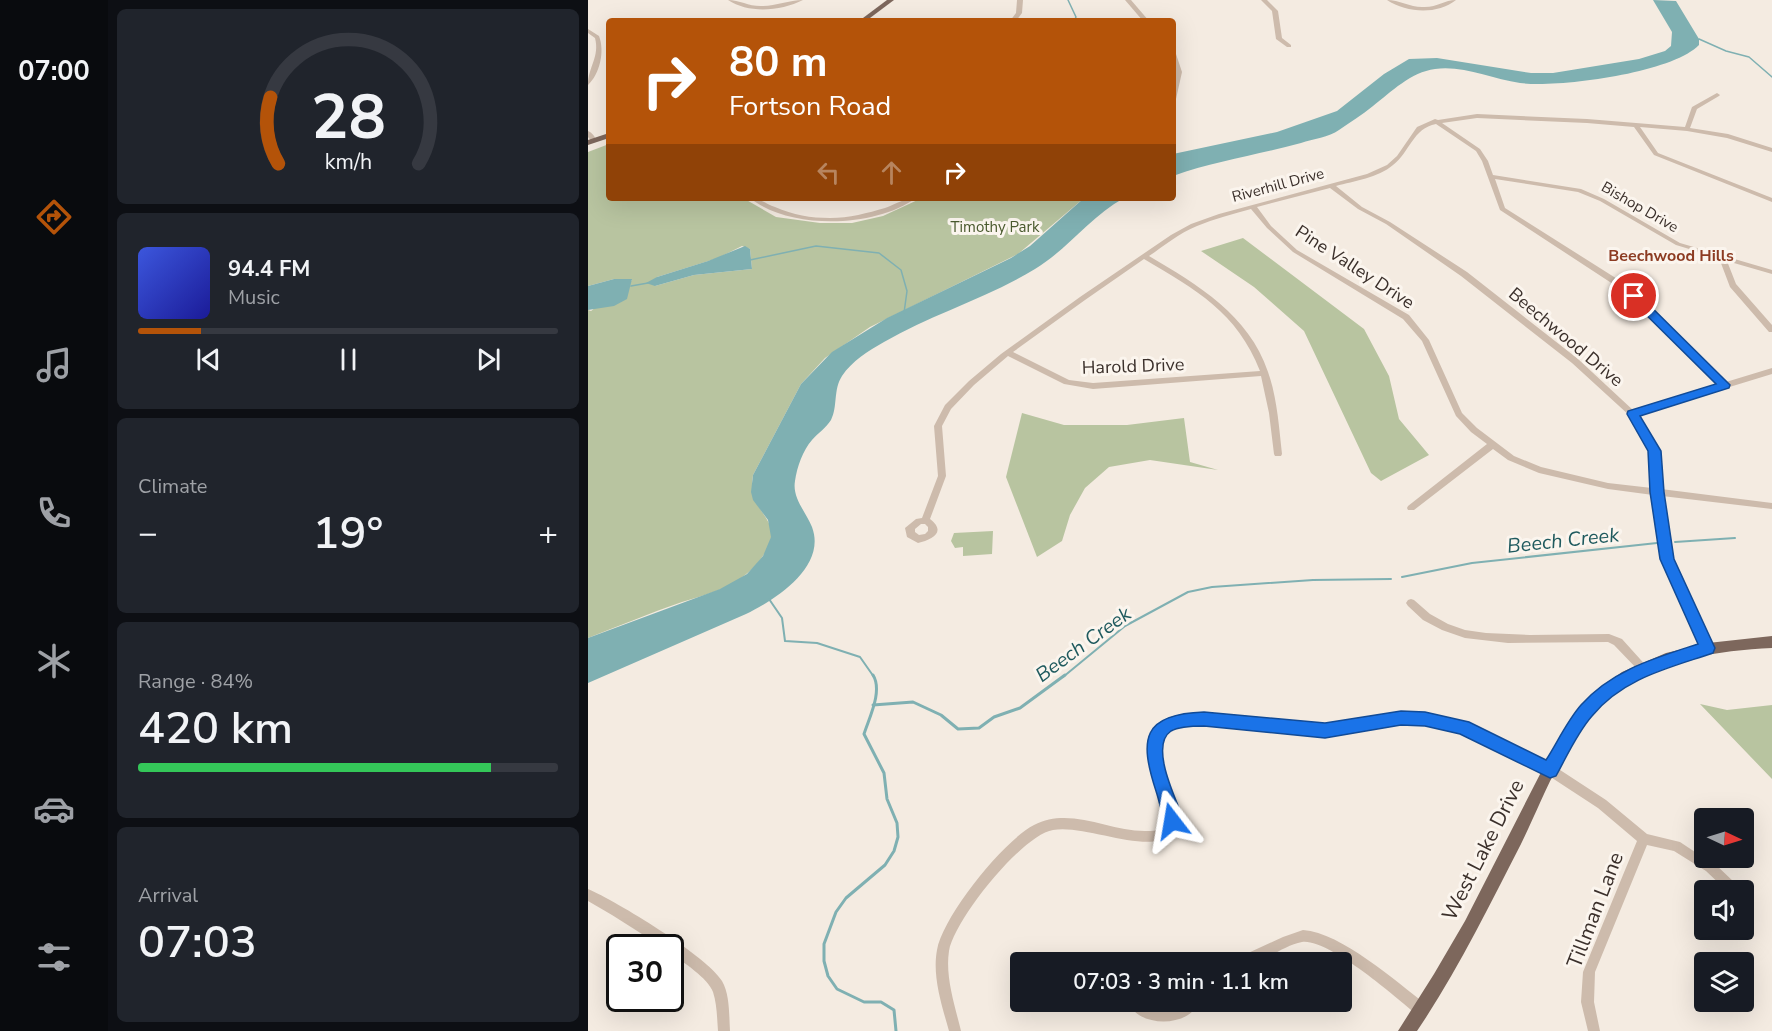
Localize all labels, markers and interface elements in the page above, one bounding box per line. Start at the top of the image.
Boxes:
text: 80 m [729,34,828,91]
icon: right [630,42,708,120]
text: 07:00 [18,53,90,90]
text: 28 [311,75,385,160]
text: Fortson Road [729,88,891,125]
text: km/h [324,147,372,177]
icon: left [812,156,845,189]
icon: ahead [875,156,908,189]
icon: right [938,156,971,189]
street label: Riverhill Drive [1230,163,1326,207]
street label: Bishop Drive [1598,177,1682,237]
icon: directions [33,196,75,238]
park label: Timothy Park [951,217,1040,237]
street label: Pine Valley Drive [1291,219,1419,315]
district label: Beechwood Hills [1608,245,1734,267]
text: 94.4 FM [228,254,310,284]
pin [1608,270,1659,321]
icon: arrive [1617,279,1650,312]
street label: Beechwood Drive [1504,282,1628,392]
text: Music [228,284,280,311]
icon: previous [192,343,225,376]
icon: pause [332,343,365,376]
icon: next [472,343,505,376]
icon: music [33,344,75,386]
street label: Harold Drive [1081,352,1185,380]
text: Climate [138,473,207,500]
icon: phone [33,492,75,534]
text: 19° [313,503,383,564]
text: − [138,511,158,556]
text: + [538,511,558,556]
water label: Beech Creek [1506,521,1621,560]
water label: Beech Creek [1030,600,1137,688]
icon: climate [33,640,75,682]
text: Range · 84% [138,668,253,695]
text: 420 km [138,698,293,759]
street label: West Lake Drive [1435,775,1531,925]
icon: car [33,788,75,830]
position arrow [1140,789,1204,853]
north arrow [1694,808,1754,868]
map controls [1694,808,1754,1012]
street label: Tillman Lane [1560,848,1630,972]
button: sound [1694,880,1754,940]
text: Arrival [138,882,198,909]
text: 07:03 [138,912,257,973]
speed limit sign: 30 [606,934,684,1012]
icon: filters [33,936,75,978]
button: layers [1694,952,1754,1012]
text: 07:03 · 3 min · 1.1 km [1073,967,1289,997]

